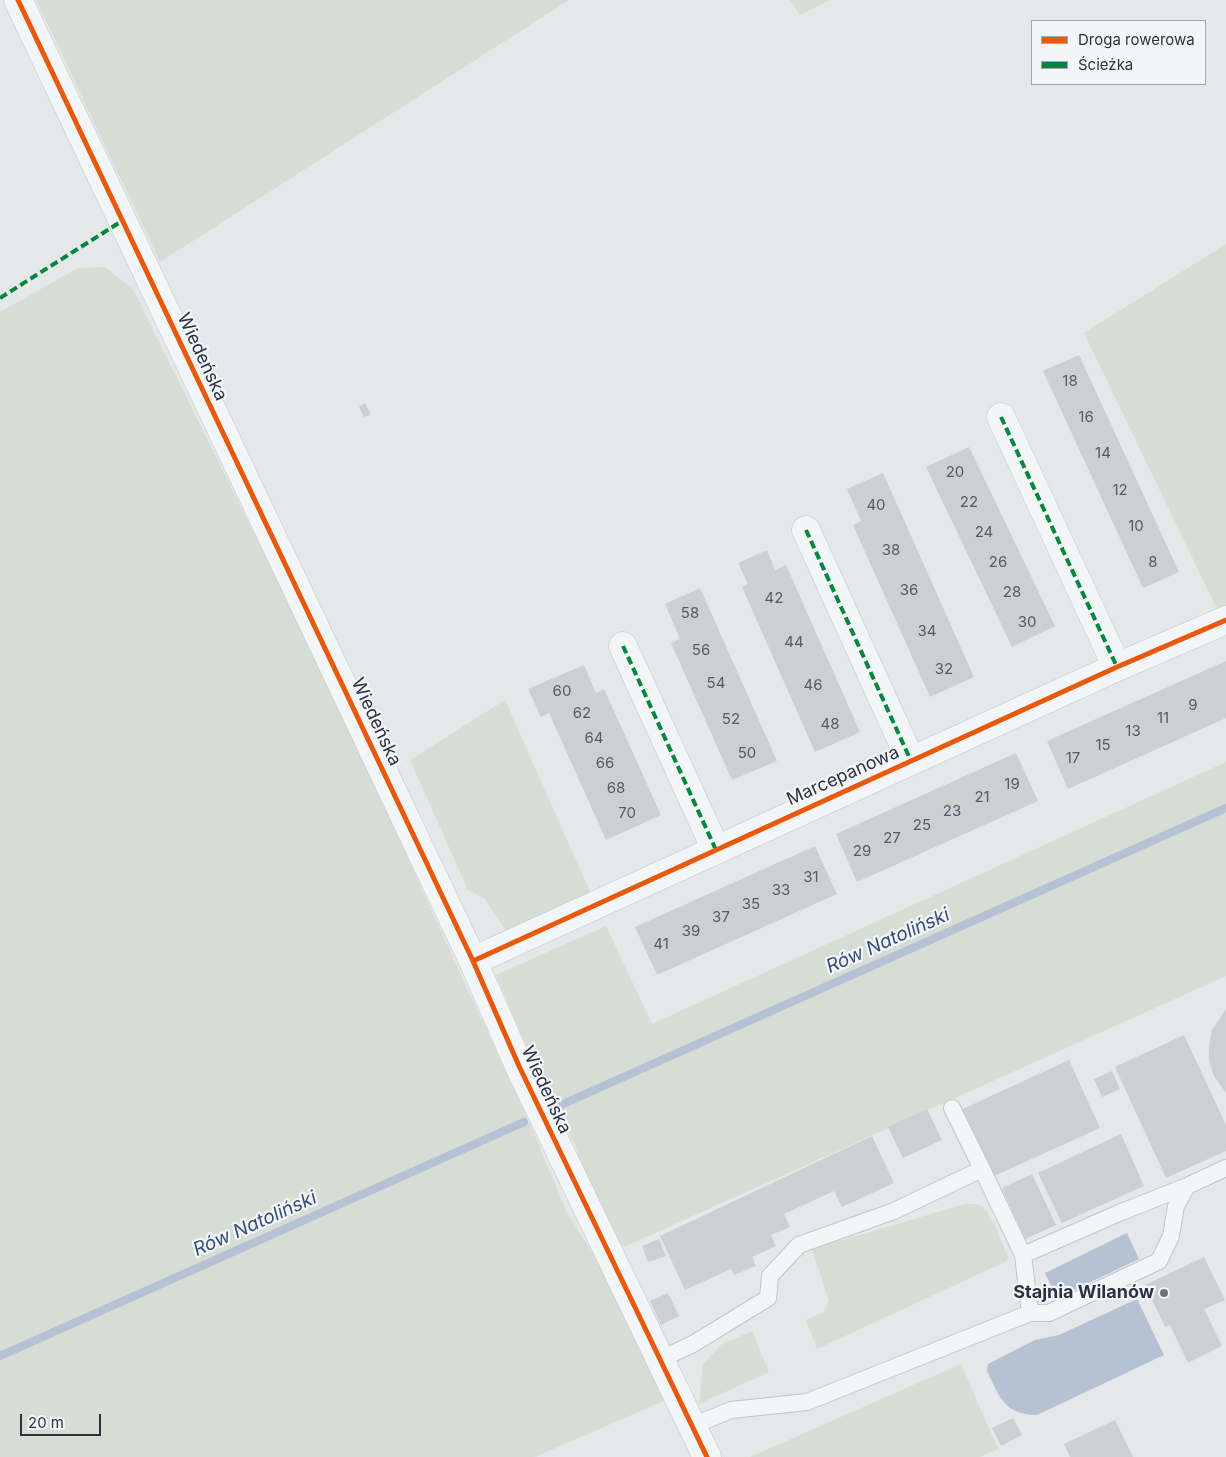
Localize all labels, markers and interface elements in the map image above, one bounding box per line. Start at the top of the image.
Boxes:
legend [1031,20,1206,85]
text: Droga rowerowa [1078,30,1195,49]
text: Ścieżka [1078,55,1133,74]
street label: Wiedeńska [172,310,232,404]
house number: 18 [1062,372,1078,390]
house number: 16 [1078,408,1094,426]
house number: 14 [1095,444,1111,462]
house number: 20 [946,463,964,481]
house number: 12 [1112,481,1128,499]
house number: 22 [960,493,978,511]
house number: 40 [866,496,886,514]
house number: 10 [1128,517,1144,535]
house number: 24 [975,523,993,541]
house number: 38 [882,541,900,559]
house number: 26 [989,553,1007,571]
house number: 8 [1148,553,1158,571]
house number: 36 [900,581,918,599]
house number: 28 [1003,583,1021,601]
house number: 42 [765,589,783,607]
house number: 58 [681,604,699,622]
house number: 30 [1018,613,1036,631]
house number: 34 [918,622,936,640]
house number: 44 [784,633,804,651]
house number: 56 [692,641,710,659]
house number: 32 [935,660,953,678]
house number: 54 [707,674,725,692]
street label: Wiedeńska [346,675,406,769]
house number: 46 [804,676,822,694]
house number: 60 [553,682,571,700]
house number: 9 [1188,696,1198,714]
house number: 62 [573,704,591,722]
house number: 11 [1157,709,1169,727]
house number: 52 [722,710,740,728]
house number: 48 [821,715,839,733]
house number: 13 [1125,722,1141,740]
house number: 64 [585,729,603,747]
house number: 15 [1095,736,1111,754]
street label: Marcepanowa [783,742,903,810]
house number: 50 [738,744,756,762]
house number: 17 [1066,749,1080,767]
house number: 66 [596,754,614,772]
house number: 19 [1004,775,1020,793]
house number: 68 [607,779,625,797]
house number: 21 [974,788,990,806]
house number: 23 [943,802,961,820]
house number: 70 [618,804,636,822]
house number: 25 [913,816,931,834]
house number: 27 [883,829,901,847]
house number: 29 [853,842,871,860]
house number: 31 [803,868,819,886]
house number: 33 [772,881,790,899]
house number: 35 [742,895,760,913]
water label: Rów Natoliński [823,904,953,978]
house number: 37 [712,908,730,926]
house number: 39 [682,922,700,940]
house number: 41 [653,935,669,953]
street label: Wiedeńska [516,1043,576,1137]
water label: Rów Natoliński [190,1187,320,1261]
place label: Stajnia Wilanów [1013,1282,1154,1304]
marker: Stajnia Wilanów [1158,1287,1170,1299]
scale bar [22,1404,104,1436]
text: 20 m [28,1413,64,1432]

